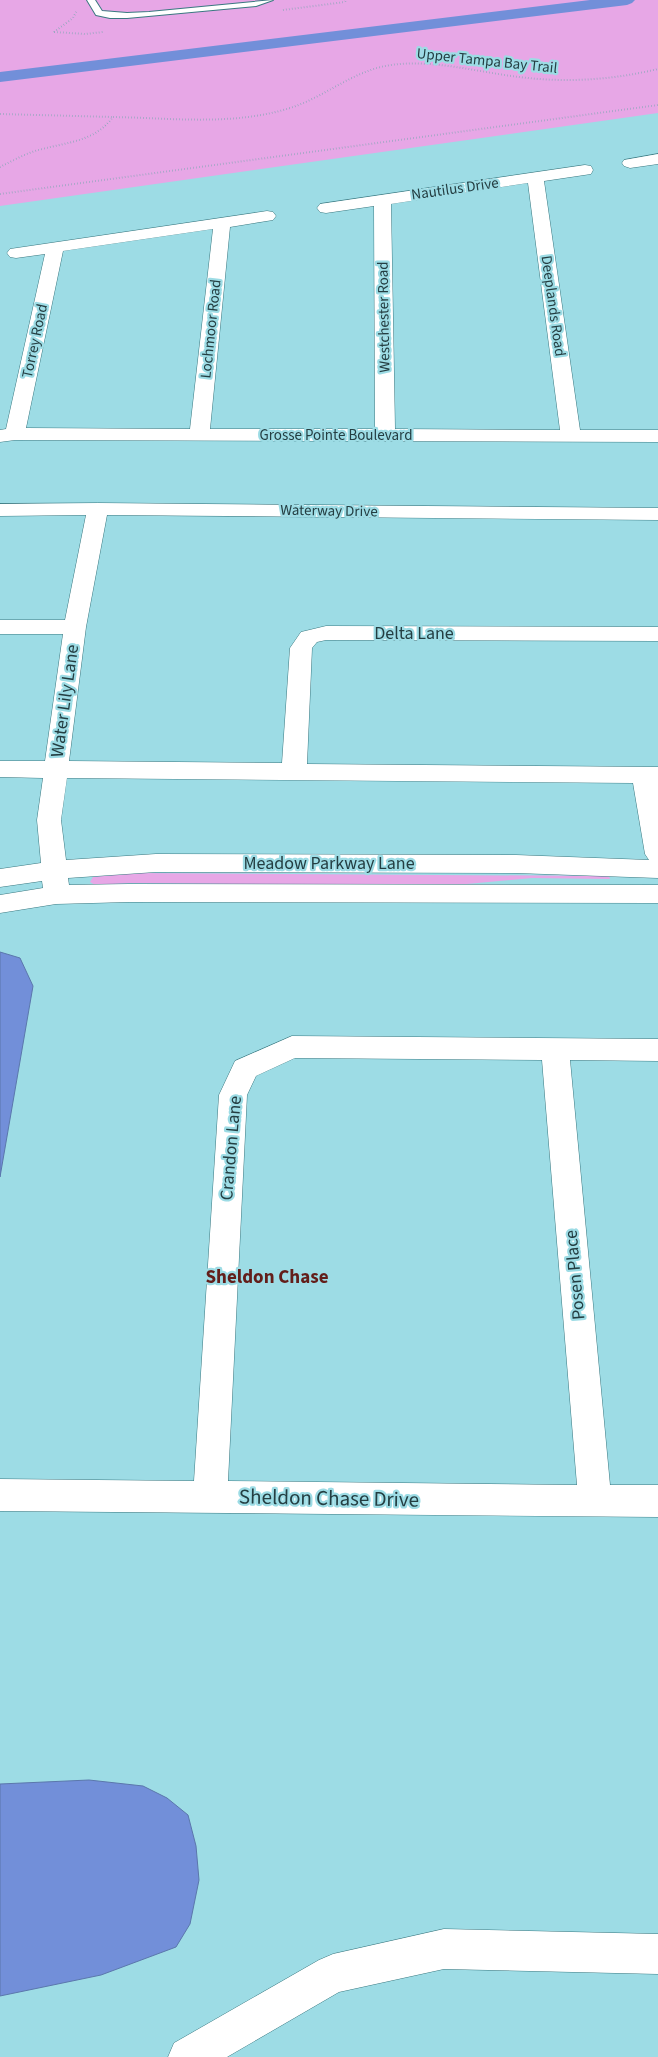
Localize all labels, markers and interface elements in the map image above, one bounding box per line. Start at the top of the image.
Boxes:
street label: Upper Tampa Bay Trail [416,43,559,79]
street label: Nautilus Drive [410,172,500,206]
street label: Deeplands Road [536,254,570,358]
street label: Westchester Road [373,261,395,373]
street label: Lochmoor Road [195,279,227,379]
street label: Torrey Road [17,302,53,380]
street label: Grosse Pointe Boulevard [260,425,412,446]
street label: Waterway Drive [280,500,378,522]
street label: Delta Lane [374,621,454,646]
street label: Water Lily Lane [45,643,85,759]
street label: Meadow Parkway Lane [243,851,415,876]
street label: Crandon Lane [214,1095,248,1201]
street label: Posen Place [559,1229,591,1321]
district label: Sheldon Chase [206,1264,329,1291]
street label: Sheldon Chase Drive [239,1481,419,1515]

